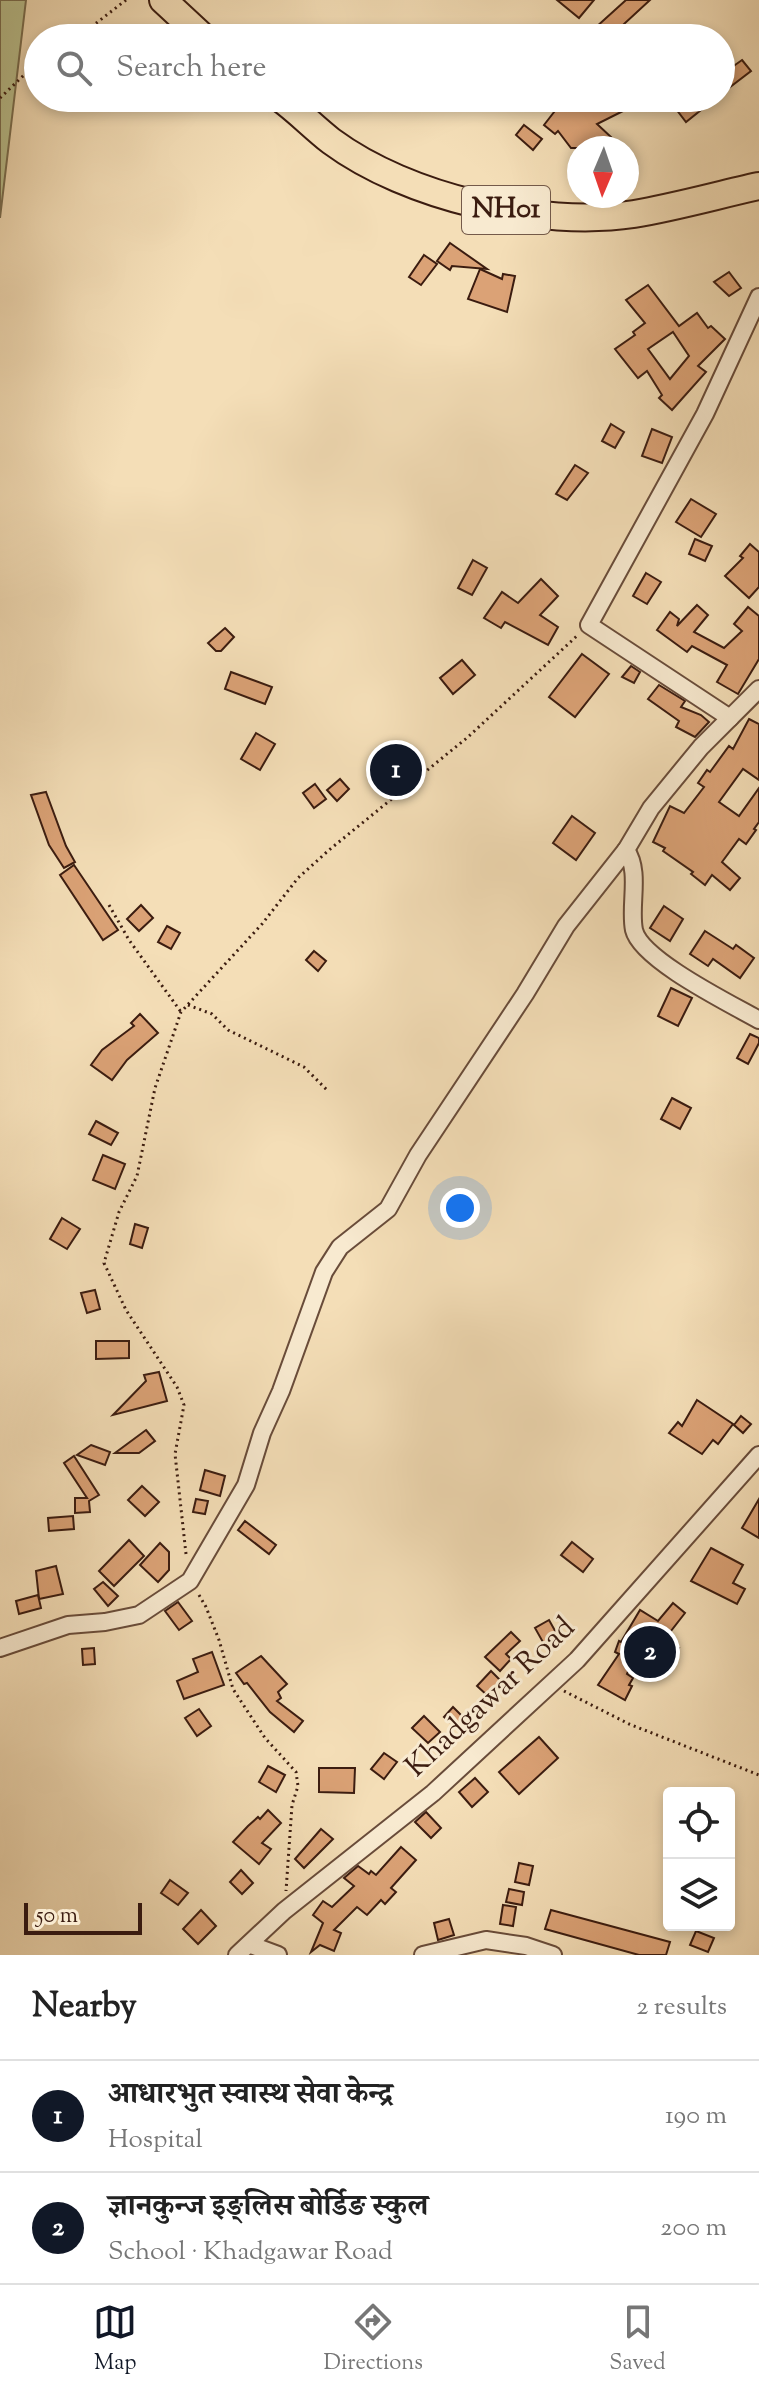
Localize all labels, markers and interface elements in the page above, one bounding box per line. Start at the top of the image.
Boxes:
search box [24,24,735,112]
icon: search [52,46,96,90]
text: Search here [116,47,266,90]
north arrow [567,136,639,208]
road number: NH01 [462,186,550,234]
pin: 1 [370,740,422,800]
your location [440,1188,480,1228]
street label: Khadgawar Road [396,1608,586,1788]
pin: 2 [624,1622,676,1682]
map controls [663,1787,735,1931]
button: locate [663,1787,735,1859]
button: layers [663,1859,735,1931]
scale bar [24,1899,142,1935]
text: 50 m [36,1901,78,1933]
text: Nearby [32,1983,137,2032]
text: 2 results [636,1989,727,2026]
text: आधारभुत स्वास्थ सेवा केन्द्र [108,2074,393,2117]
text: 1 [54,2098,62,2135]
text: 190 m [665,2098,727,2135]
text: Hospital [108,2122,203,2159]
text: ज्ञानकुन्ज इङ्लिस बोर्डिङ स्कुल [108,2186,428,2229]
text: 2 [52,2210,64,2247]
text: 200 m [660,2210,727,2247]
text: School · Khadgawar Road [108,2234,393,2271]
tab: Map [93,2300,137,2380]
tab: Directions [324,2300,423,2380]
tab: Saved [609,2300,666,2380]

